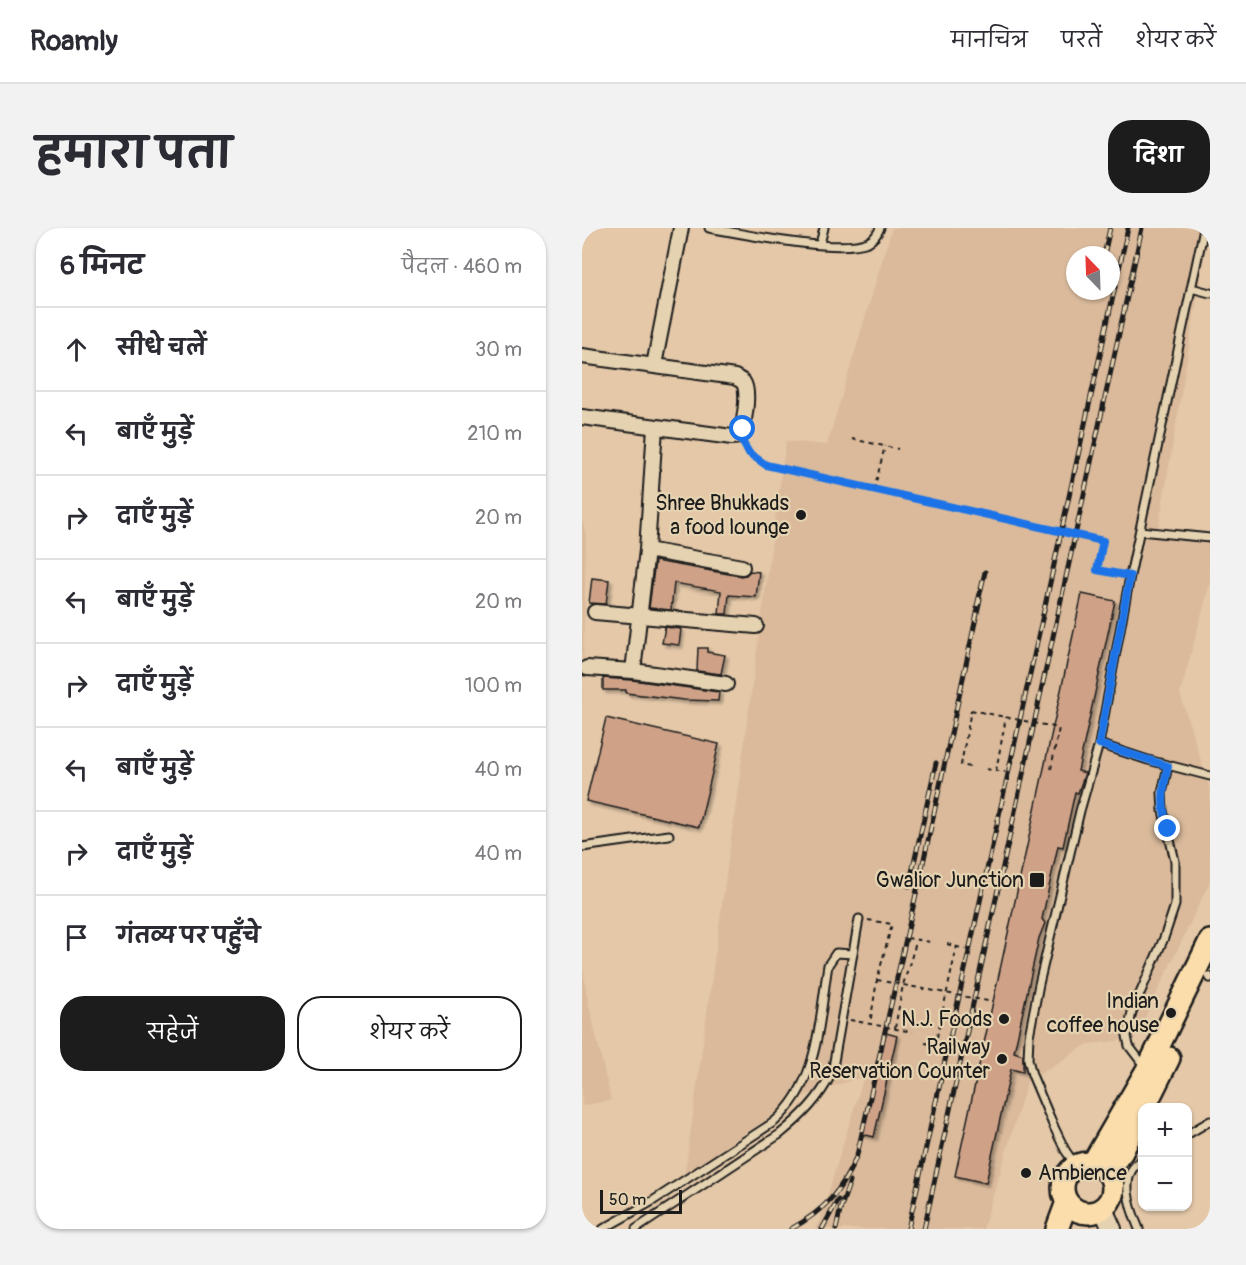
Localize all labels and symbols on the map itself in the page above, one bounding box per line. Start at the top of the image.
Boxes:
north arrow [1066,246,1120,300]
route start [729,415,755,441]
place label: Shree Bhukkads a food lounge [655,490,790,541]
marker: Shree Bhukkads a food lounge [794,508,808,522]
route end [1154,815,1180,841]
place label: Gwalior Junction [876,867,1024,894]
marker: Gwalior Junction [1028,871,1046,889]
place label: Indian coffee house [1047,988,1160,1039]
place label: N.J. Foods [901,1006,993,1033]
marker: Indian coffee house [1164,1006,1178,1020]
marker: N.J. Foods [997,1012,1011,1026]
place label: Railway Reservation Counter [809,1034,990,1085]
marker: Railway Reservation Counter [995,1052,1009,1066]
place label: Ambience [1038,1160,1127,1187]
marker: Ambience [1019,1166,1033,1180]
scale bar [600,1187,682,1214]

